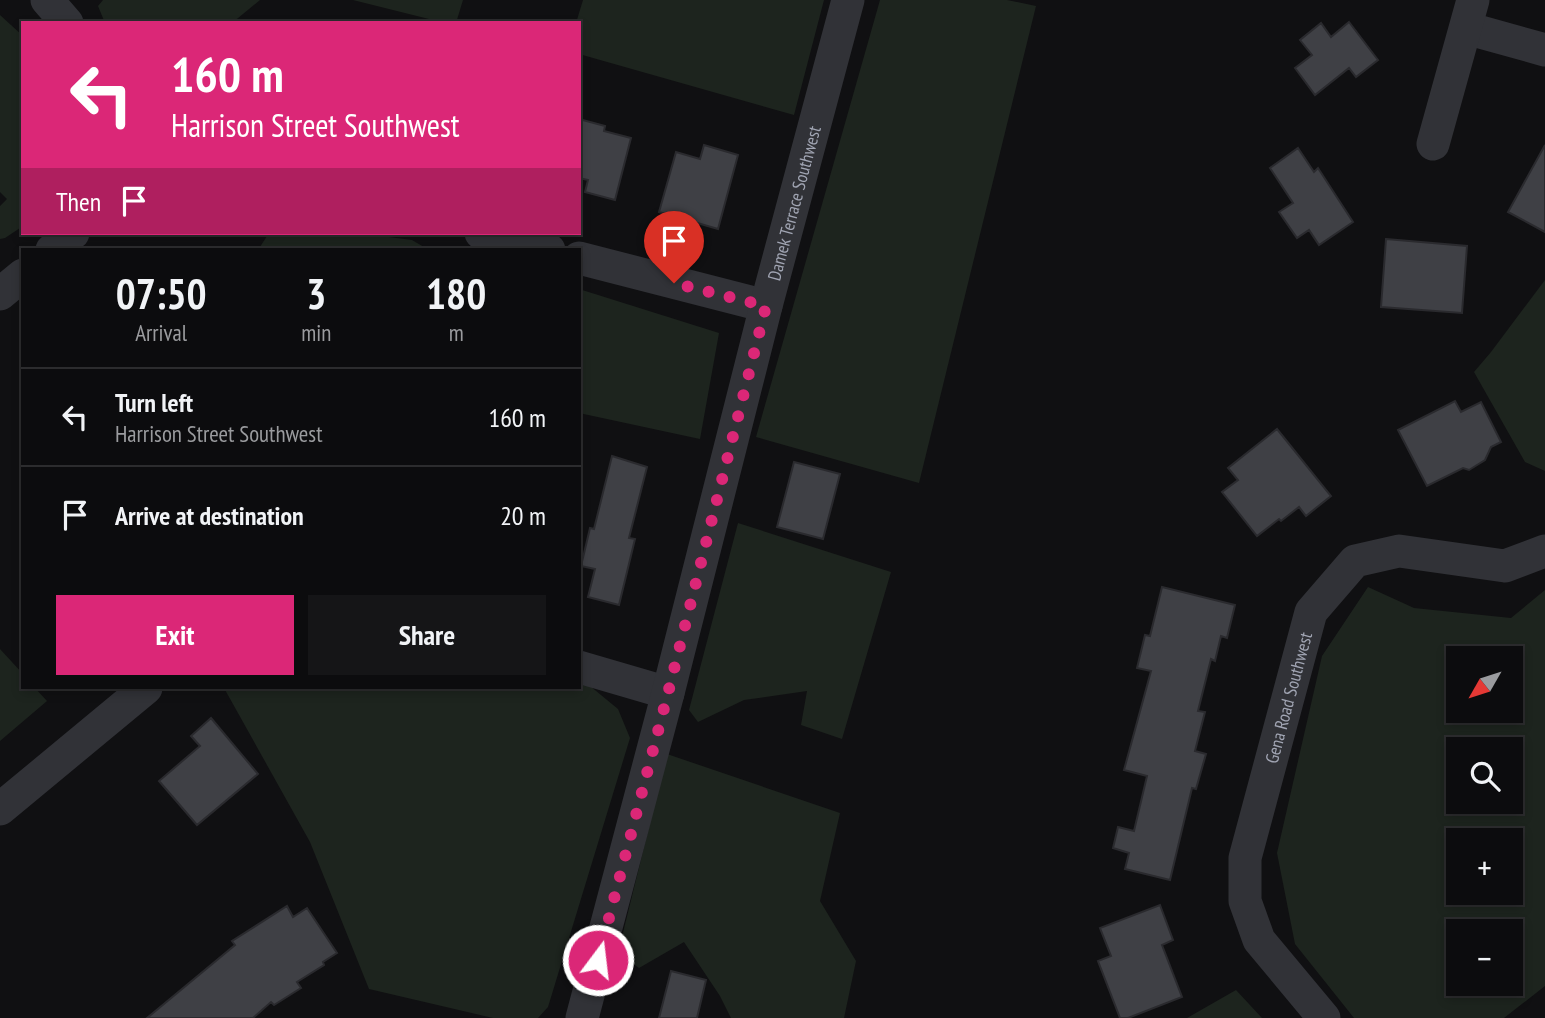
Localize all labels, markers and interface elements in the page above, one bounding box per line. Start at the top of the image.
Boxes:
text: 160 m [171,42,284,106]
icon: left [56,49,147,140]
text: Harrison Street Southwest [171,104,460,146]
street label: Damek Terrace Southwest [762,123,825,283]
icon: arrive [115,182,153,220]
text: Then [56,185,101,218]
pin [644,211,704,283]
icon: arrive [655,222,693,260]
text: 07:50 [116,266,207,321]
text: 3 [306,266,326,321]
text: 180 [426,266,486,321]
text: Arrival [135,318,187,347]
text: min [301,318,331,347]
text: m [449,318,464,347]
text: Turn left [115,386,193,419]
icon: left [56,398,94,436]
text: 160 m [488,401,546,434]
text: Harrison Street Southwest [115,419,322,448]
icon: arrive [56,496,94,534]
text: Arrive at destination [115,499,304,532]
text: 20 m [500,499,546,532]
button: Exit [56,595,294,675]
button: Share [308,595,546,675]
street label: Gena Road Southwest [1259,629,1317,766]
north arrow [1446,646,1522,723]
map controls [1446,646,1523,996]
button: search [1446,737,1523,814]
button: + [1446,828,1523,905]
button: − [1446,919,1523,996]
position arrow [561,923,635,997]

